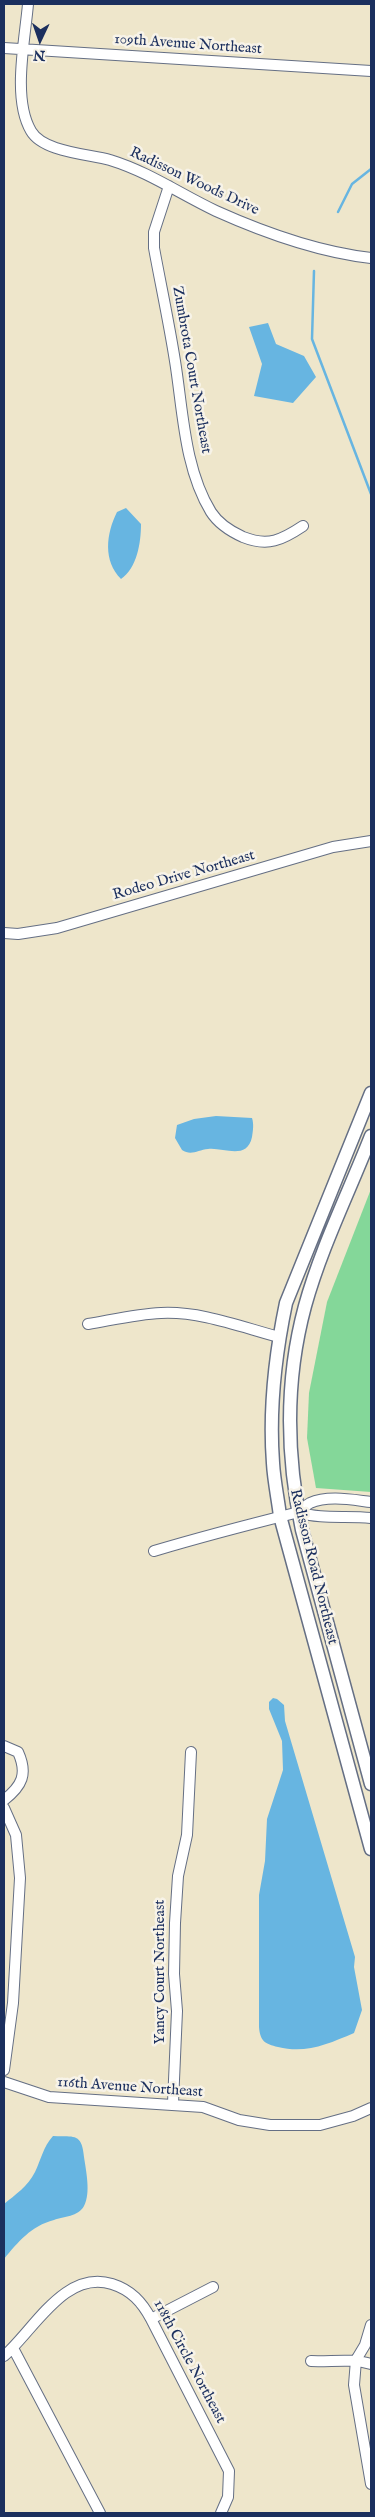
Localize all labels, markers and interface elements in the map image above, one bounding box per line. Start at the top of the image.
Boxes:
north arrow [15,15,65,65]
street label: 109th Avenue Northeast [114,31,262,59]
text: N [33,46,46,64]
street label: Radisson Woods Drive [126,144,262,220]
street label: Zumbrota Court Northeast [167,285,215,455]
street label: Rodeo Drive Northeast [111,847,257,905]
street label: Radisson Road Northeast [285,1487,341,1647]
street label: Yancy Court Northeast [152,1900,170,2044]
street label: 116th Avenue Northeast [57,2074,203,2102]
street label: 118th Circle Northeast [149,2297,229,2427]

